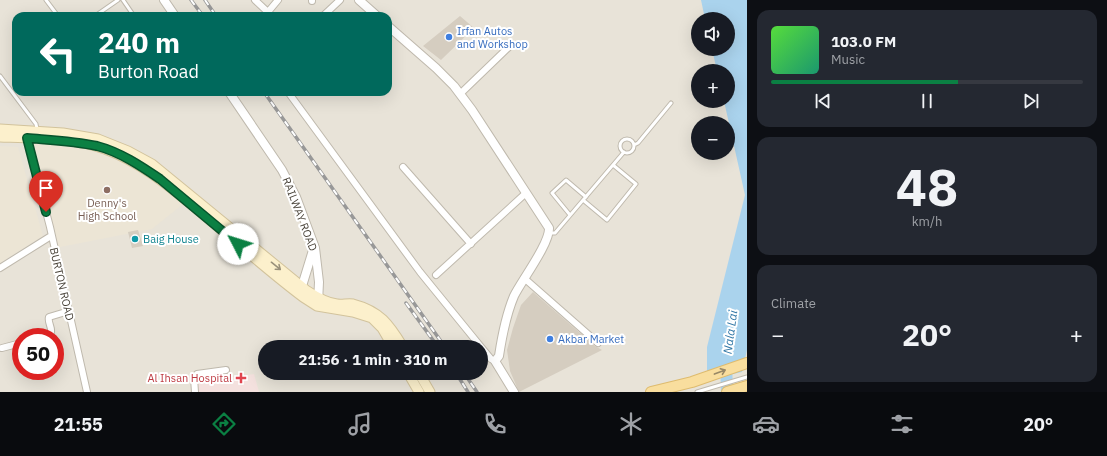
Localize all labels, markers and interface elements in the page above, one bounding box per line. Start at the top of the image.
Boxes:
map controls [691,12,735,160]
button: sound [691,12,735,56]
text: 240 m [98,24,180,61]
place label: Irfan Autos and Workshop [457,24,528,51]
icon: left [32,28,84,80]
marker: Irfan Autos and Workshop [444,32,454,42]
text: 103.0 FM [831,32,896,51]
text: Music [831,51,865,68]
text: Burton Road [98,60,199,83]
button: + [691,64,735,108]
icon: previous [812,90,834,112]
icon: pause [916,90,938,112]
icon: next [1020,90,1042,112]
button: − [691,116,735,160]
text: 48 [896,153,958,220]
pin [29,171,63,212]
street label: RAILWAY ROAD [279,175,321,253]
icon: arrive [35,177,57,199]
marker: Denny's High School [102,185,112,195]
place label: Denny's High School [78,196,136,223]
text: km/h [912,213,942,230]
position arrow [217,223,259,265]
place label: Baig House [143,232,199,246]
marker: Baig House [130,234,140,244]
street label: BURTON ROAD [47,246,77,322]
one-way arrow [271,261,282,270]
text: Climate [771,295,816,312]
water label: Nala Lai [720,308,741,355]
text: 20° [902,315,952,354]
text: − [771,320,784,349]
text: + [1070,320,1083,349]
speed limit sign: 50 [12,328,64,380]
place label: Akbar Market [558,332,624,346]
marker: Akbar Market [545,334,555,344]
text: 21:56 · 1 min · 310 m [299,350,447,369]
one-way arrow [713,368,725,376]
place label: Al Ihsan Hospital [147,371,232,385]
marker: Al Ihsan Hospital [235,372,247,384]
icon: directions [210,410,238,438]
icon: music [346,410,374,438]
icon: phone [481,410,509,438]
icon: climate [617,410,645,438]
icon: car [752,410,780,438]
icon: filters [888,410,916,438]
text: 21:55 [54,413,103,436]
text: 20° [1023,413,1053,436]

